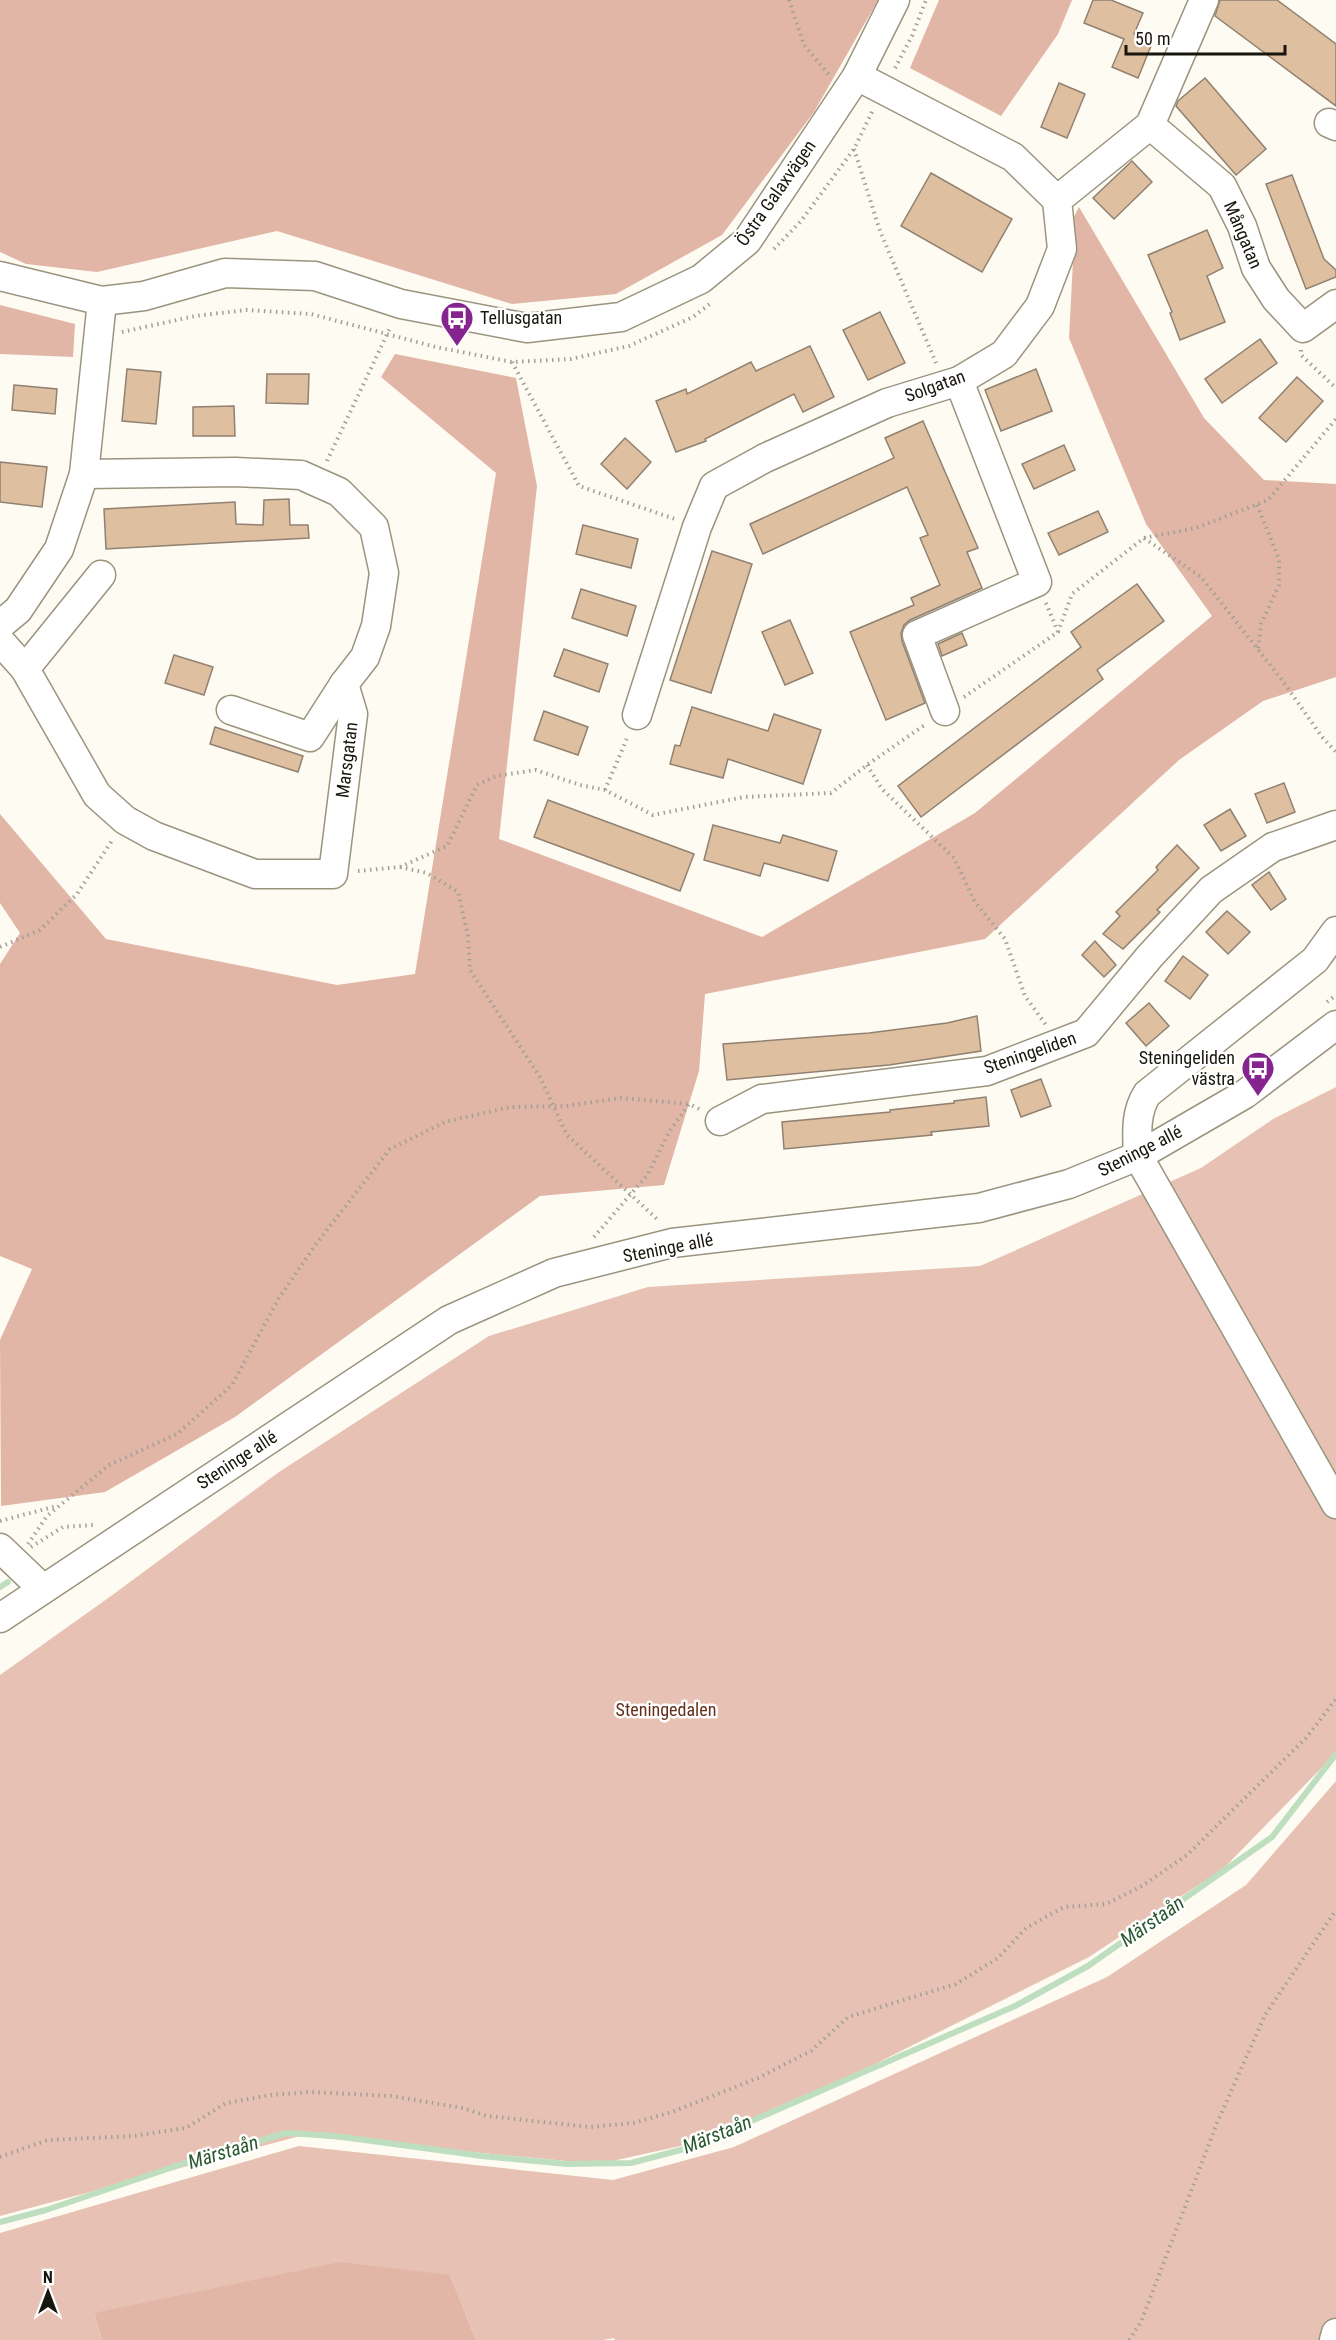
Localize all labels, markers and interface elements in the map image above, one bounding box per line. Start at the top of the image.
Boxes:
scale bar [1126,18,1285,56]
text: 50 m [1135,28,1170,49]
street label: Östra Galaxvägen [731,136,820,250]
street label: Mångatan [1220,198,1267,272]
bus stop icon: Tellusgatan [439,300,475,347]
place label: Tellusgatan [480,307,562,328]
street label: Solgatan [902,365,968,406]
street label: Marsgatan [331,721,362,799]
street label: Steningeliden [981,1027,1079,1078]
place label: Steningeliden västra [1139,1047,1235,1089]
bus stop icon: Steningeliden västra [1240,1050,1276,1097]
street label: Steninge allé [1094,1120,1185,1181]
street label: Steninge allé [621,1228,715,1267]
street label: Steninge allé [193,1426,281,1493]
park label: Steningedalen [616,1699,716,1720]
water label: Märstaån [1115,1890,1189,1952]
water label: Märstaån [679,2109,755,2159]
water label: Märstaån [185,2130,261,2174]
north arrow [18,2262,78,2322]
text: N [43,2268,53,2287]

